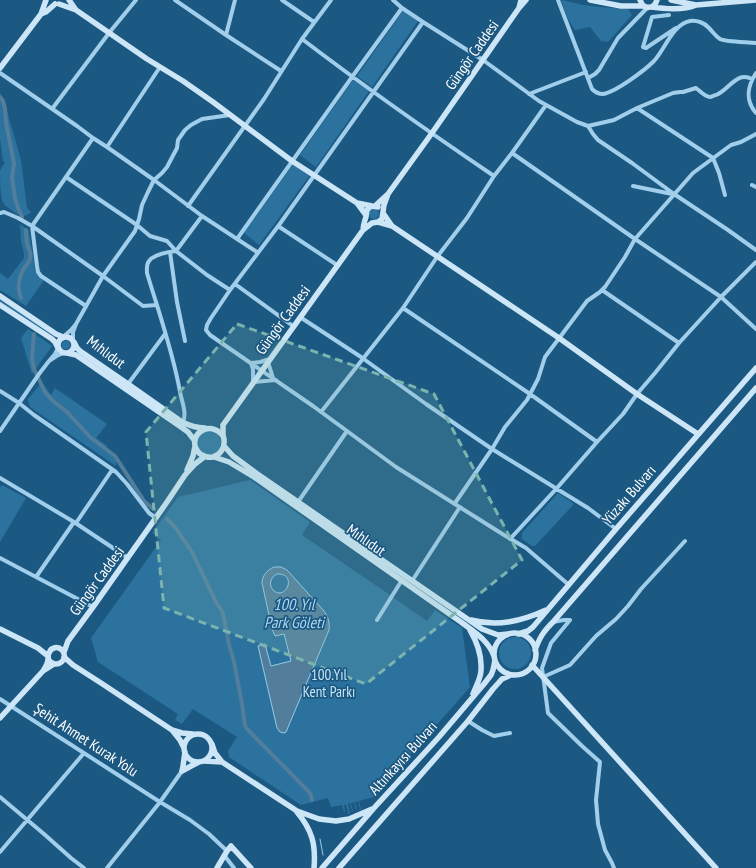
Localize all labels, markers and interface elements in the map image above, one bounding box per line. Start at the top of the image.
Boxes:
street label: Güngör Caddesi [441,16,503,93]
street label: Güngör Caddesi [251,281,314,358]
street label: Mıhlıdut [83,331,129,372]
street label: Yüzakı Bulvarı [598,461,660,528]
street label: Mıhlıdut [343,519,389,560]
street label: Güngör Caddesi [65,542,128,619]
water label: 100. Yıl Park Göleti [264,594,326,632]
park label: 100.Yıl Kent Parkı [303,665,355,701]
street label: Şehit Ahmet Kurak Yolu [31,699,142,780]
street label: Altınkayısı Bulvarı [364,717,441,799]

